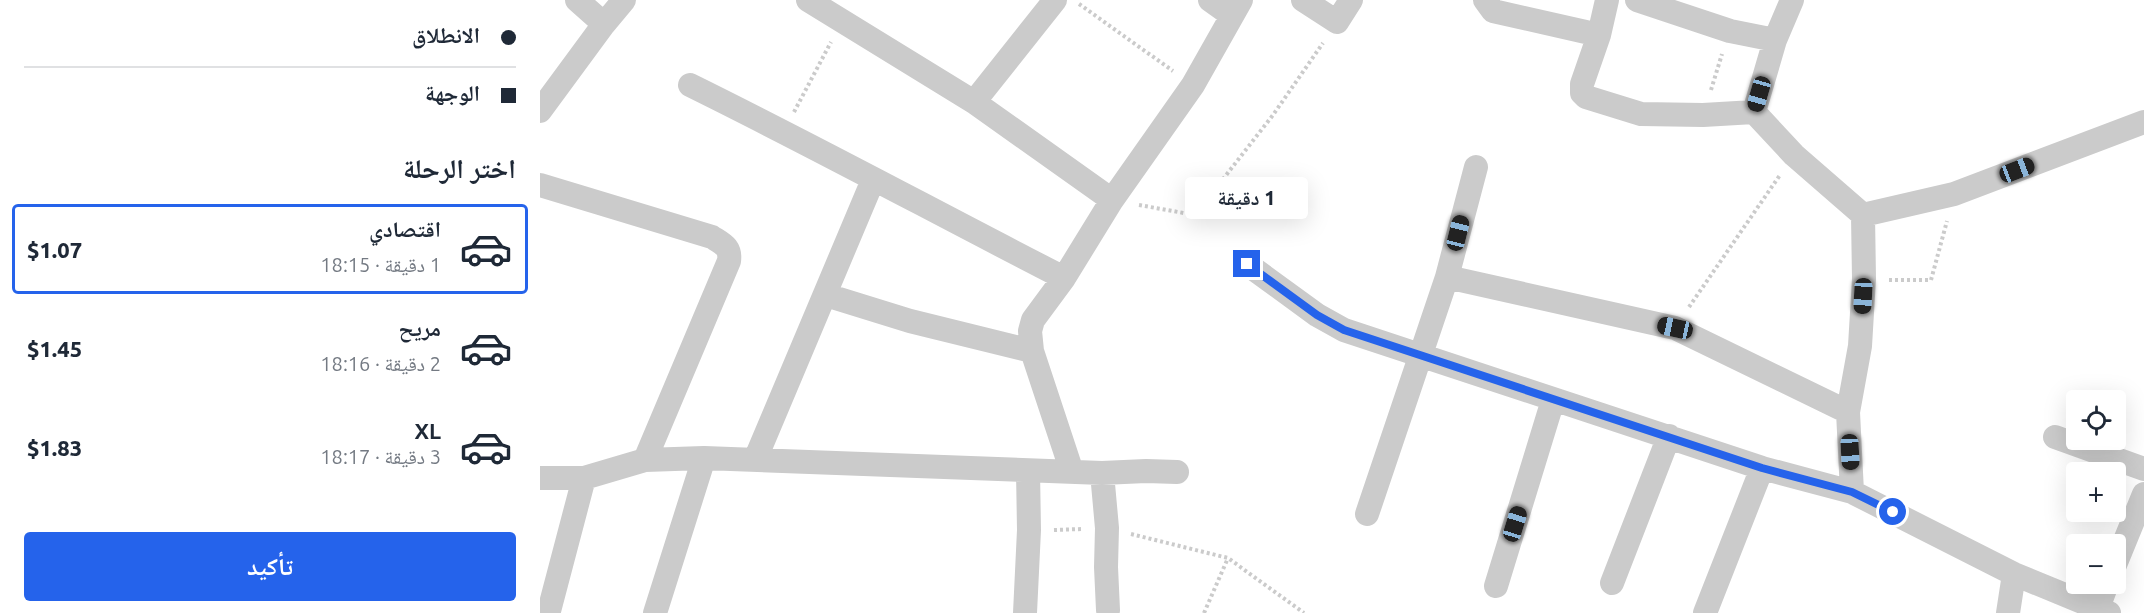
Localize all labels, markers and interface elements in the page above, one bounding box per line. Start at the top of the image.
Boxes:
text: الانطلاق [412,22,480,47]
car [1745,74,1773,114]
text: الوجهة [425,80,480,105]
text: اختر الرحلة [403,153,516,183]
car [1997,155,2037,185]
callout: 1 دقيقة [1186,177,1308,219]
text: 1 دقيقة [1217,186,1276,209]
car [1445,213,1471,253]
text: اقتصادي [369,216,441,241]
icon: car [459,222,513,276]
text: $1.07 [27,237,82,262]
route end [1233,250,1260,277]
text: 1 دقيقة · 18:15 [320,253,441,276]
car [1853,278,1873,314]
text: مريح [398,315,441,340]
car [1656,315,1694,341]
icon: car [459,321,513,375]
text: $1.45 [27,336,82,361]
text: 2 دقيقة · 18:16 [320,352,441,375]
map controls [2066,390,2126,594]
button: locate [2066,390,2126,450]
text: XL [414,418,441,443]
icon: car [459,420,513,474]
car [1840,434,1860,470]
text: $1.83 [27,435,82,460]
text: 3 دقيقة · 18:17 [320,445,441,468]
button: + [2066,462,2126,522]
route start [1879,498,1906,525]
car [1501,504,1529,544]
button: تأكيد [24,532,516,601]
button: − [2066,534,2126,594]

